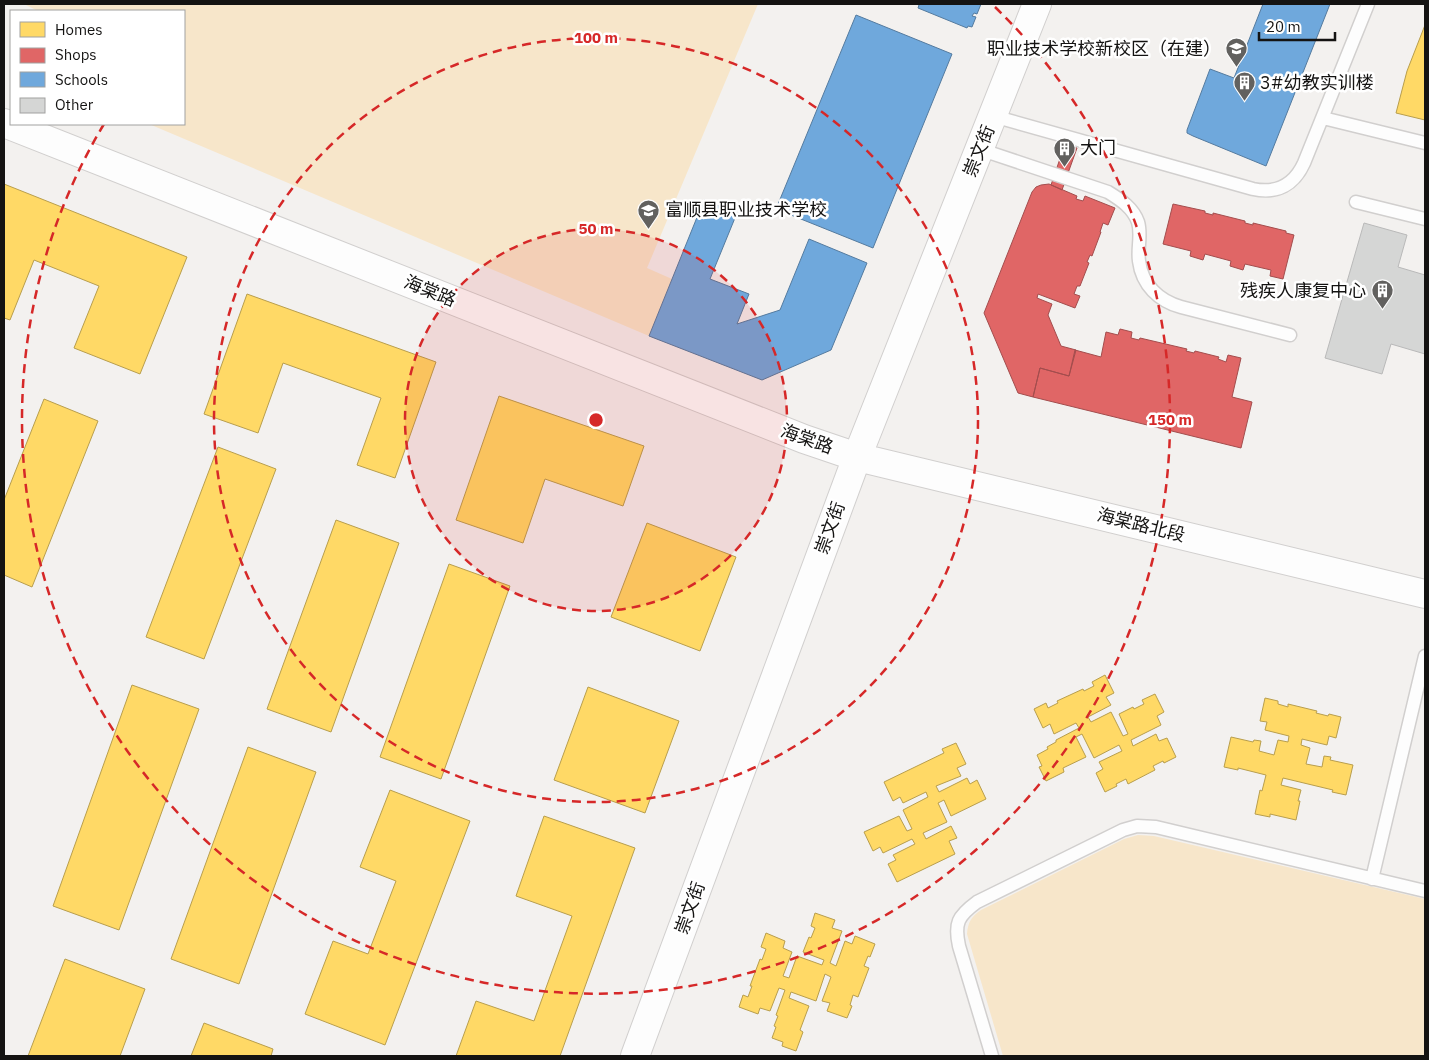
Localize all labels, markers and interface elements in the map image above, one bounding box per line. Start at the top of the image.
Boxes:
legend [10,10,185,125]
scale bar [1259,10,1335,42]
text: 20 m [1266,17,1301,36]
text: Homes [55,20,103,39]
text: 100 m [574,28,618,47]
place label: 职业技术学校新校区（在建） [987,37,1221,60]
school or university icon: 职业技术学校新校区（在建） [1225,37,1249,68]
text: Shops [55,45,97,64]
text: Schools [55,70,108,89]
building icon: 3#幼教实训楼 [1232,71,1256,102]
place label: 3#幼教实训楼 [1260,71,1374,94]
text: Other [55,95,94,114]
street label: 崇文街 [958,121,999,180]
building icon: 大门 [1052,136,1076,167]
place label: 大门 [1080,136,1116,159]
school or university icon: 富顺县职业技术学校 [637,198,661,229]
place label: 富顺县职业技术学校 [665,198,827,221]
text: 50 m [579,219,613,238]
street label: 海棠路 [401,270,460,311]
place label: 残疾人康复中心 [1240,279,1366,302]
building icon: 残疾人康复中心 [1370,279,1394,310]
text: 150 m [1148,410,1192,429]
centre of rings [587,411,605,429]
street label: 海棠路 [778,418,836,459]
street label: 崇文街 [809,499,850,557]
street label: 海棠路北段 [1095,502,1188,547]
street label: 崇文街 [669,879,710,937]

